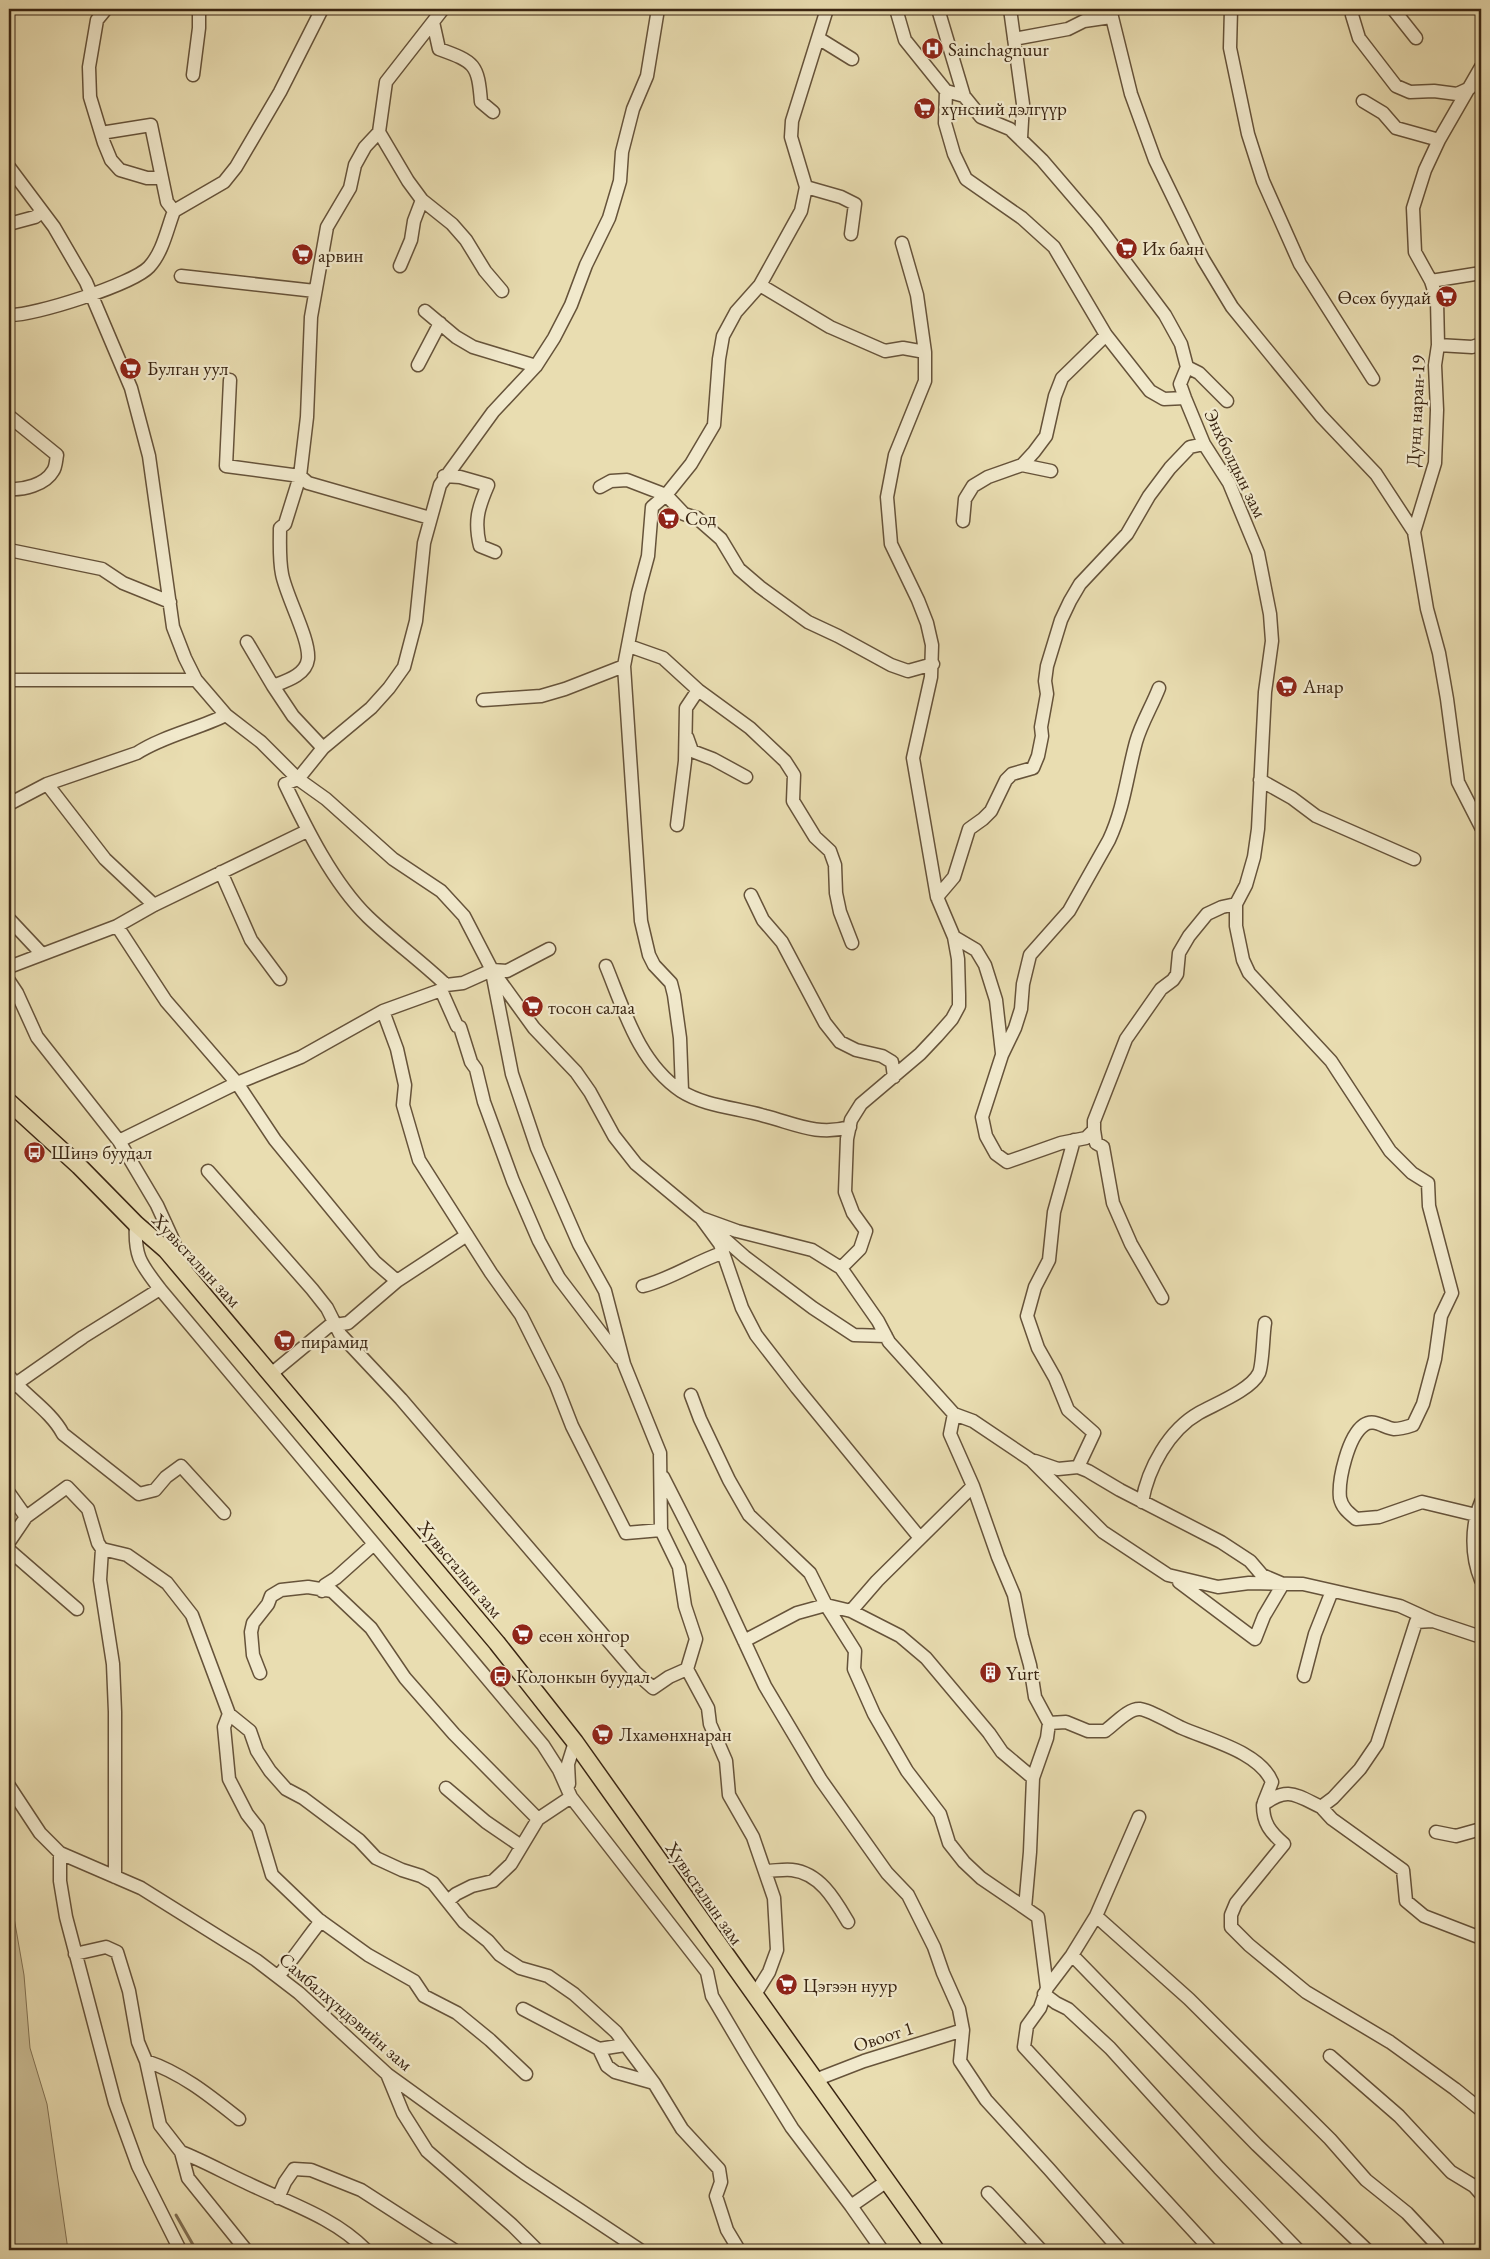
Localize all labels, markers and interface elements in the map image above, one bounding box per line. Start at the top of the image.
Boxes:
hospital icon: Sainchagnuur [920,37,944,61]
place label: Sainchagnuur [948,37,1050,62]
supermarket icon: хүнсний дэлгүүр [913,96,937,120]
place label: хүнсний дэлгүүр [941,96,1067,121]
supermarket icon: Их баян [1114,236,1138,260]
place label: Их баян [1142,236,1204,261]
supermarket icon: арвин [290,243,314,267]
place label: арвин [318,243,364,268]
place label: Өсөх буудай [1338,285,1431,310]
supermarket icon: Өсөх буудай [1435,285,1459,309]
street label: Дунд наран-19 [1400,354,1431,468]
supermarket icon: Булган уул [119,356,143,380]
place label: Булган уул [147,356,228,381]
street label: Энхболдын зам [1198,405,1273,522]
supermarket icon: Сод [657,506,681,530]
place label: Сод [685,506,716,531]
supermarket icon: Анар [1275,674,1299,698]
place label: Анар [1302,674,1344,699]
supermarket icon: тосон салаа [520,995,544,1019]
place label: тосон салаа [548,995,635,1020]
bus stop icon: Шинэ буудал [23,1140,47,1164]
place label: Шинэ буудал [51,1140,152,1165]
street label: Хувьсгалын зам [146,1207,247,1313]
supermarket icon: пирамид [273,1329,297,1353]
place label: пирамид [301,1329,369,1354]
street label: Хувьсгалын зам [412,1515,509,1623]
supermarket icon: есөн хонгор [511,1623,535,1647]
place label: есөн хонгор [539,1623,630,1648]
building icon: Yurt [978,1661,1002,1685]
place label: Yurt [1006,1661,1039,1686]
bus stop icon: Колонкын буудал [488,1664,512,1688]
place label: Колонкын буудал [516,1664,650,1689]
supermarket icon: Лхамөнхнаран [591,1722,615,1746]
place label: Лхамөнхнаран [619,1722,732,1747]
street label: Хувьсгалын зам [659,1836,749,1950]
street label: Самбалхүндэвийн зам [273,1946,418,2077]
supermarket icon: Цэгээн нуур [775,1973,799,1997]
place label: Цэгээн нуур [803,1973,898,1998]
street label: Овоот 1 [850,2015,917,2058]

